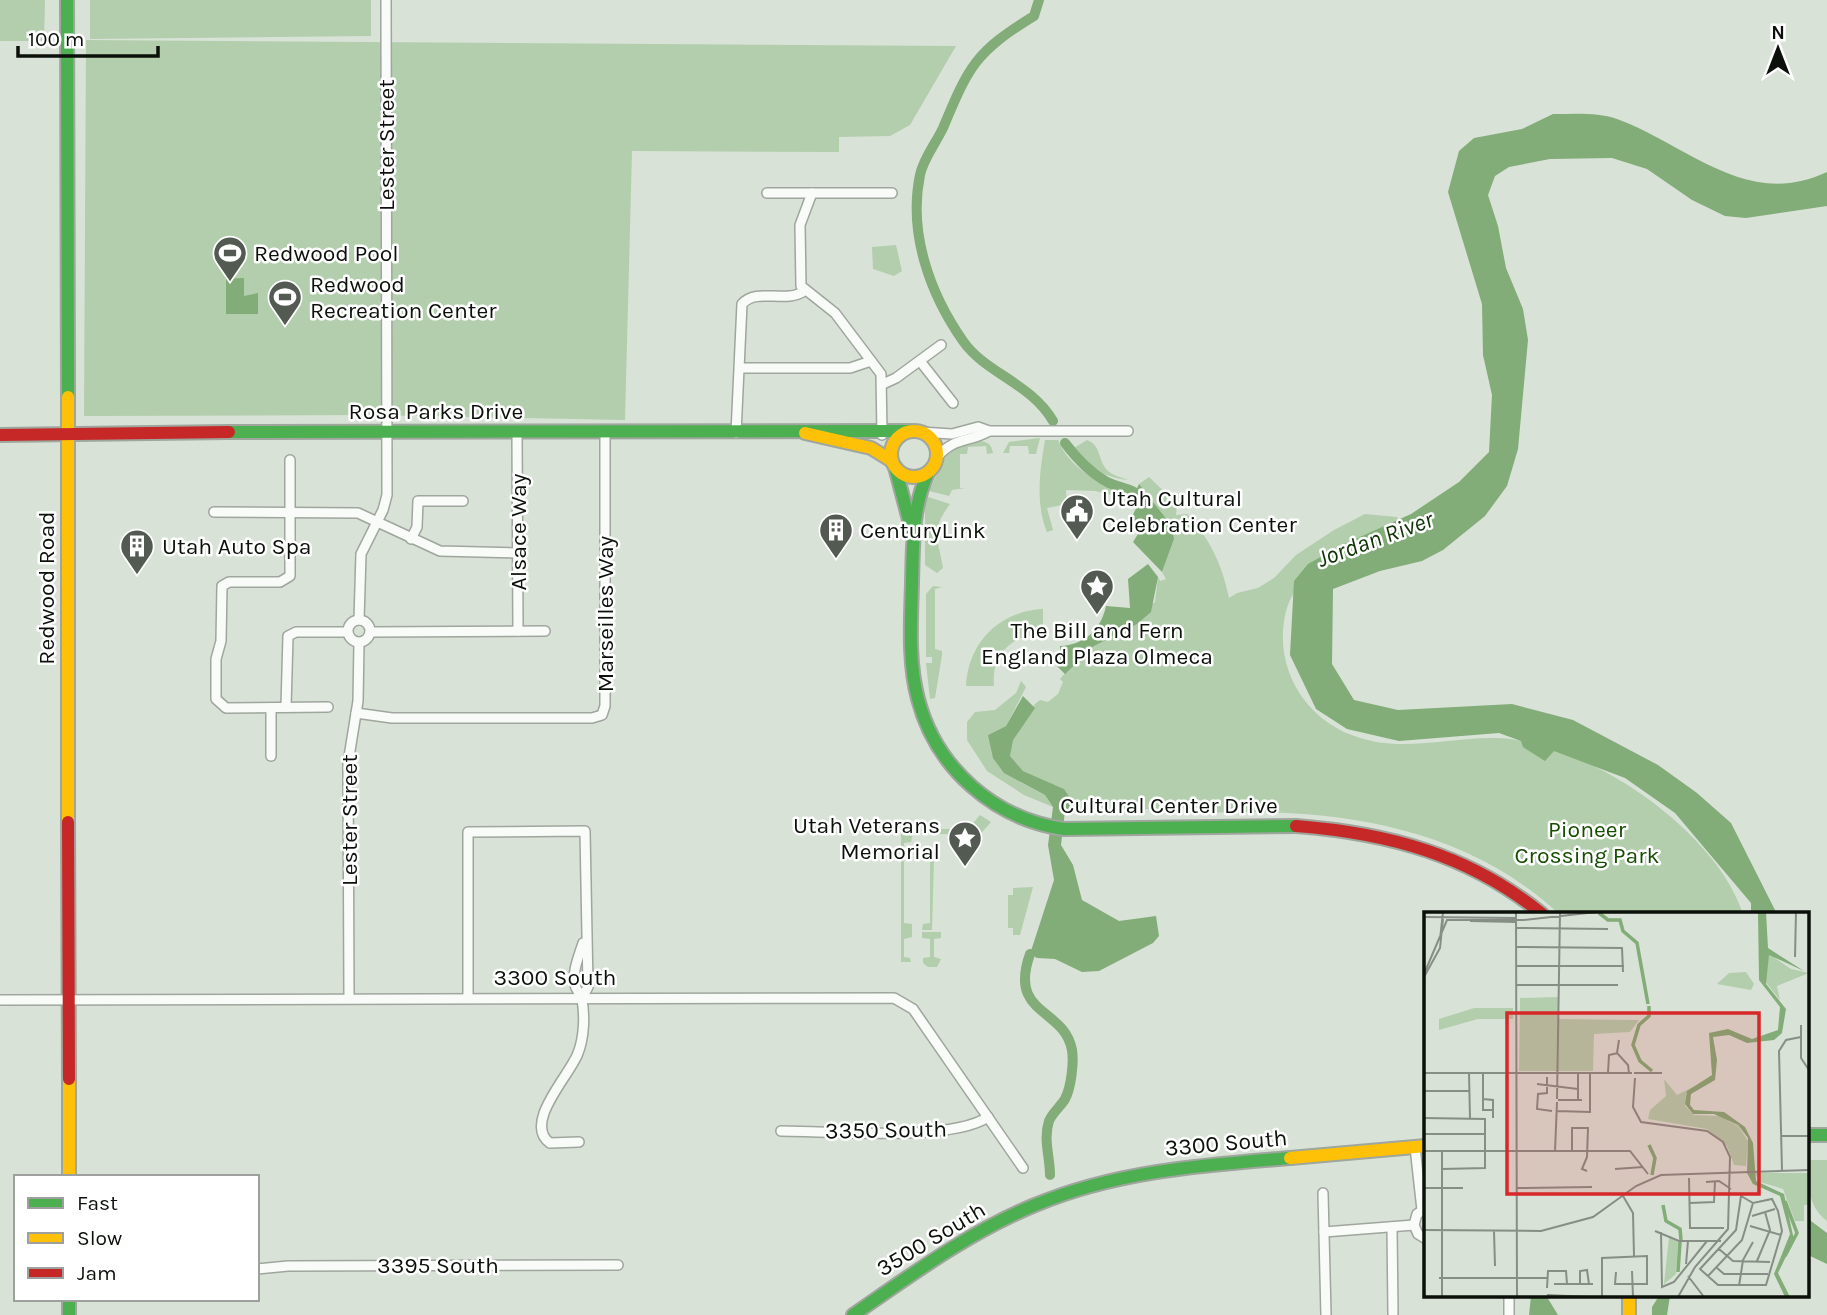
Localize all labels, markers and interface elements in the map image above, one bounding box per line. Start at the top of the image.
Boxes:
scale bar [18,14,158,58]
north arrow [1743,14,1813,84]
text: N [1771,22,1785,44]
text: 100 m [28,27,85,51]
street label: Lester Street [373,79,400,211]
sports icon: Redwood Pool [211,234,249,283]
place label: Redwood Pool [254,240,399,267]
place label: Redwood Recreation Center [310,271,497,324]
sports icon: Redwood Recreation Center [266,278,304,327]
street label: Rosa Parks Drive [349,398,523,425]
street label: Alsace Way [505,473,532,590]
place label: Utah Cultural Celebration Center [1102,485,1297,538]
public building icon: Utah Cultural Celebration Center [1058,492,1096,541]
water label: Jordan River [1313,505,1438,573]
street label: Redwood Road [33,511,60,665]
building icon: CenturyLink [817,511,855,560]
place label: CenturyLink [860,517,986,544]
building icon: Utah Auto Spa [118,527,156,576]
place label: Utah Auto Spa [162,533,312,560]
street label: Marseilles Way [592,535,619,692]
place icon: The Bill and Fern England Plaza Olmeca [1078,567,1116,616]
place label: The Bill and Fern England Plaza Olmeca [981,617,1213,670]
street label: Lester Street [336,754,363,886]
street label: Cultural Center Drive [1060,792,1278,819]
place label: Utah Veterans Memorial [793,812,940,865]
park label: Pioneer Crossing Park [1514,816,1660,869]
place icon: Utah Veterans Memorial [946,819,984,868]
inset map [1424,912,1810,1298]
street label: 3300 South [494,964,616,991]
street label: 3350 South [825,1115,947,1145]
street label: 3300 South [1164,1124,1288,1162]
legend [14,1175,259,1301]
text: Fast [77,1191,118,1215]
street label: 3500 South [872,1196,990,1282]
text: Slow [77,1226,122,1250]
street label: 3395 South [377,1252,499,1279]
text: Jam [77,1261,117,1285]

